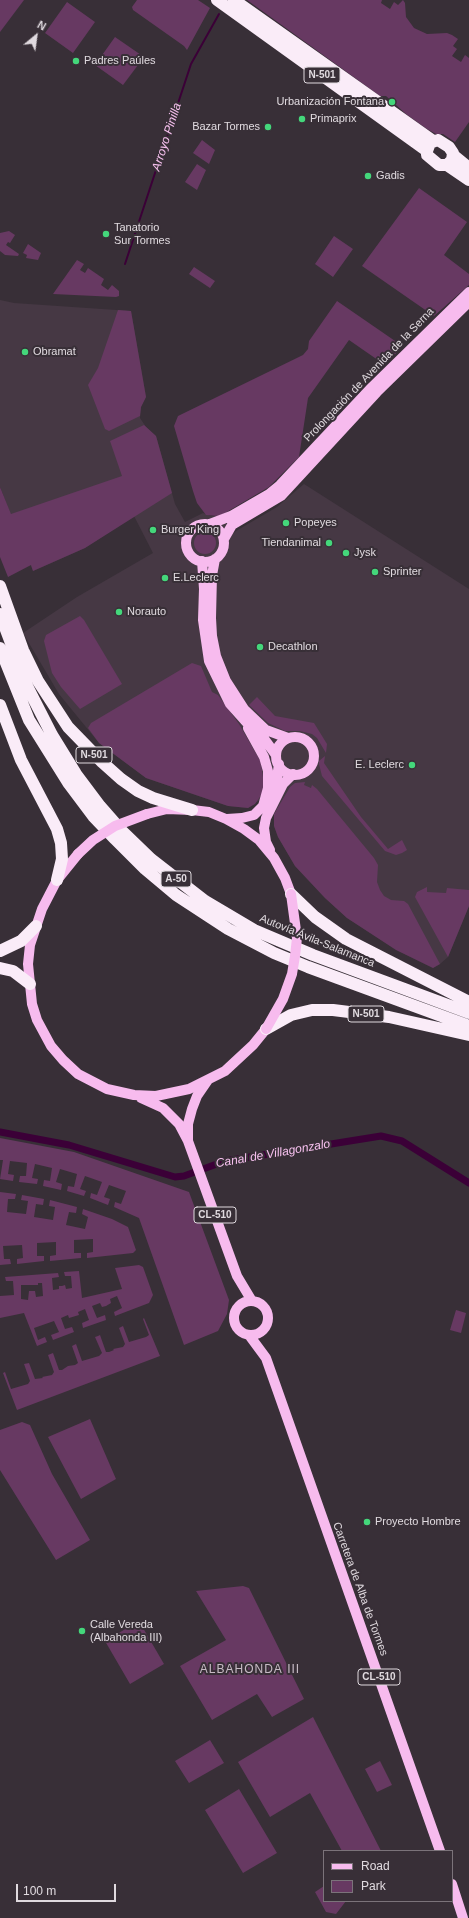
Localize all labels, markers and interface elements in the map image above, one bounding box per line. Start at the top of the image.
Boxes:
north arrow [16,16,56,56]
text: N [35,18,48,33]
place label: Padres Paúles [84,54,156,68]
marker: Padres Paúles [71,56,81,66]
road number: N-501 [304,67,340,83]
place label: Urbanización Fontana [276,95,384,109]
marker: Urbanización Fontana [387,97,397,107]
water label: Arroyo Pinilla [149,101,185,173]
place label: Primaprix [310,112,356,126]
marker: Primaprix [297,114,307,124]
place label: Bazar Tormes [192,120,260,134]
marker: Bazar Tormes [263,122,273,132]
place label: Gadis [376,169,405,183]
marker: Gadis [363,171,373,181]
place label: Tanatorio Sur Tormes [114,221,170,247]
marker: Tanatorio Sur Tormes [101,229,111,239]
street label: Prolongación de Avenida de la Serna [301,305,437,445]
place label: Obramat [33,345,76,359]
marker: Obramat [20,347,30,357]
place label: Popeyes [294,516,337,530]
marker: Popeyes [281,518,291,528]
place label: Burger King [161,523,219,537]
marker: Burger King [148,525,158,535]
place label: Tiendanimal [261,536,321,550]
marker: Tiendanimal [324,538,334,548]
place label: Jysk [354,546,376,560]
marker: Jysk [341,548,351,558]
place label: Sprinter [383,565,422,579]
marker: Sprinter [370,567,380,577]
place label: E.Leclerc [173,571,219,585]
marker: E.Leclerc [160,573,170,583]
place label: Norauto [127,605,166,619]
marker: Norauto [114,607,124,617]
place label: Decathlon [268,640,318,654]
marker: Decathlon [255,642,265,652]
road number: N-501 [76,747,112,763]
place label: E. Leclerc [355,758,404,772]
marker: E. Leclerc [407,760,417,770]
road number: A-50 [161,871,191,887]
street label: Autovía Ávila-Salamanca [258,912,376,970]
road number: N-501 [348,1006,384,1022]
water label: Canal de Villagonzalo [215,1137,331,1171]
road number: CL-510 [194,1207,236,1223]
place label: Proyecto Hombre [375,1515,461,1529]
marker: Proyecto Hombre [362,1517,372,1527]
street label: Carretera de Alba de Tormes [330,1520,390,1658]
place label: Calle Vereda (Albahonda III) [90,1618,162,1644]
marker: Calle Vereda (Albahonda III) [77,1626,87,1636]
district label: ALBAHONDA III [200,1663,300,1677]
road number: CL-510 [358,1669,400,1685]
legend [323,1850,453,1902]
text: Road [361,1859,390,1873]
scale bar [18,1876,118,1902]
text: Park [361,1879,386,1893]
text: 100 m [23,1884,56,1898]

